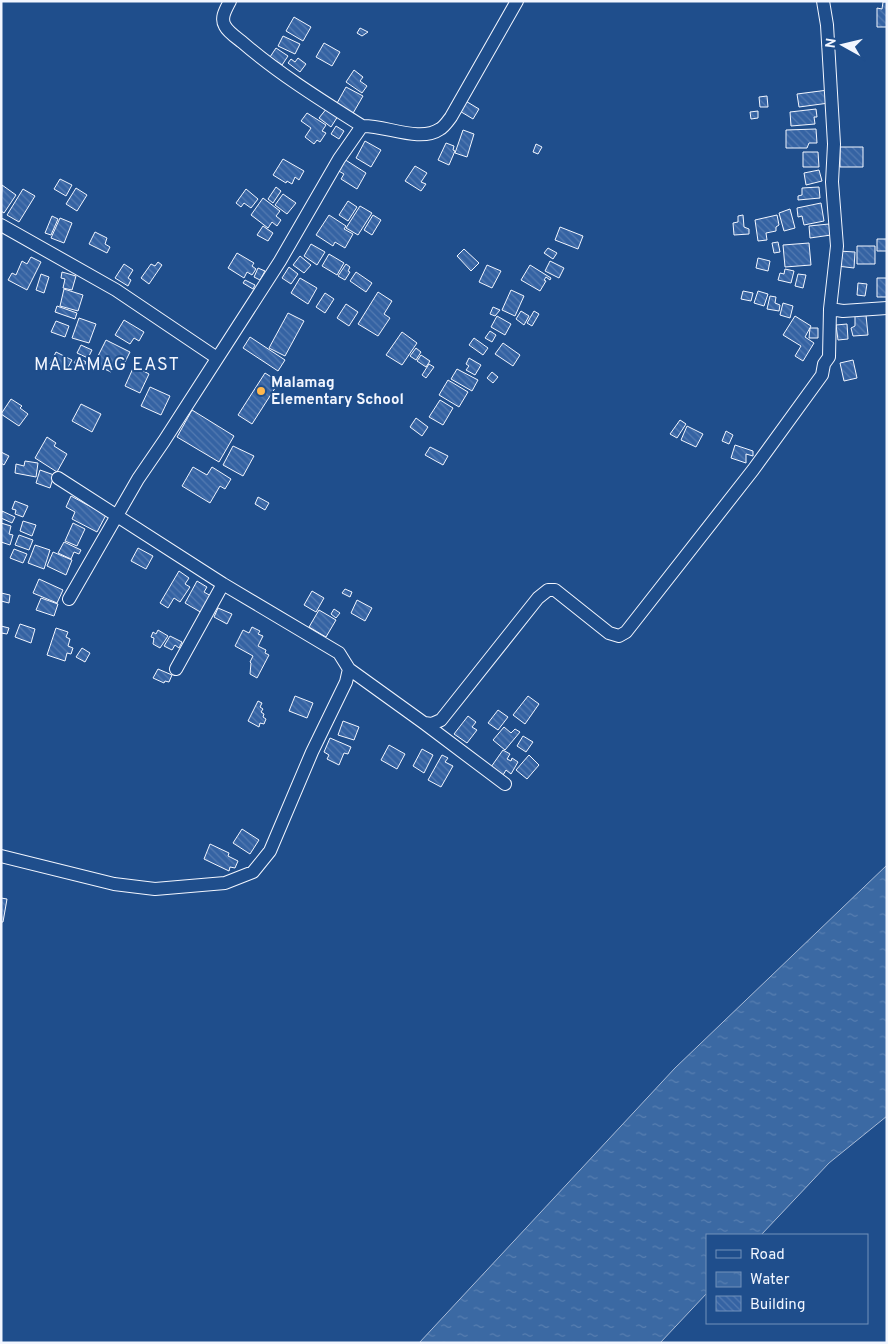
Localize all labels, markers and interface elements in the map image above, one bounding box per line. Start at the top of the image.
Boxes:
north arrow [818,20,868,70]
text: N [822,37,841,50]
district label: MALAMAG EAST [34,354,180,377]
place label: Malamag Elementary School [271,374,404,410]
marker: Malamag Elementary School [255,385,267,397]
legend [706,1234,868,1324]
text: Road [750,1246,785,1265]
text: Water [750,1271,790,1290]
text: Building [750,1296,805,1315]

